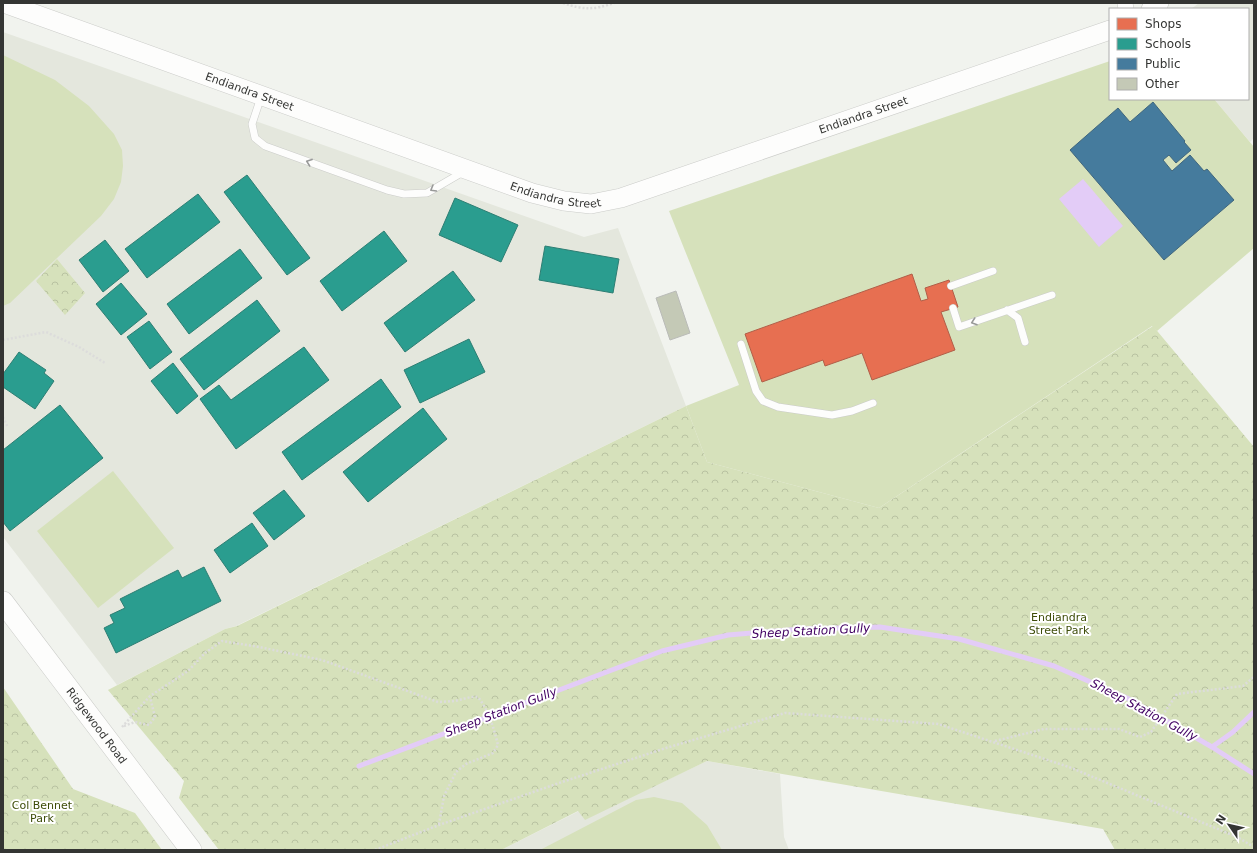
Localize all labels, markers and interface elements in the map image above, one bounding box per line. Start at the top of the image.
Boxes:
legend [1109,8,1249,100]
text: Shops [1145,17,1181,31]
text: Schools [1145,37,1191,51]
text: Public [1145,57,1181,71]
street label: Endiandra Street [204,70,296,113]
text: Other [1145,77,1179,91]
street label: Endiandra Street [817,93,910,136]
one-way arrow [306,158,313,166]
street label: Endiandra Street [509,179,603,211]
one-way arrow [430,185,437,192]
one-way arrow [970,317,977,326]
park label: Endiandra Street Park [1029,611,1090,637]
water label: Sheep Station Gully [751,621,871,641]
water label: Sheep Station Gully [1088,676,1200,744]
water label: Sheep Station Gully [443,684,560,740]
street label: Ridgewood Road [64,685,130,766]
park label: Col Bennet Park [12,799,73,825]
north arrow [1209,805,1249,845]
text: N [1213,812,1229,827]

